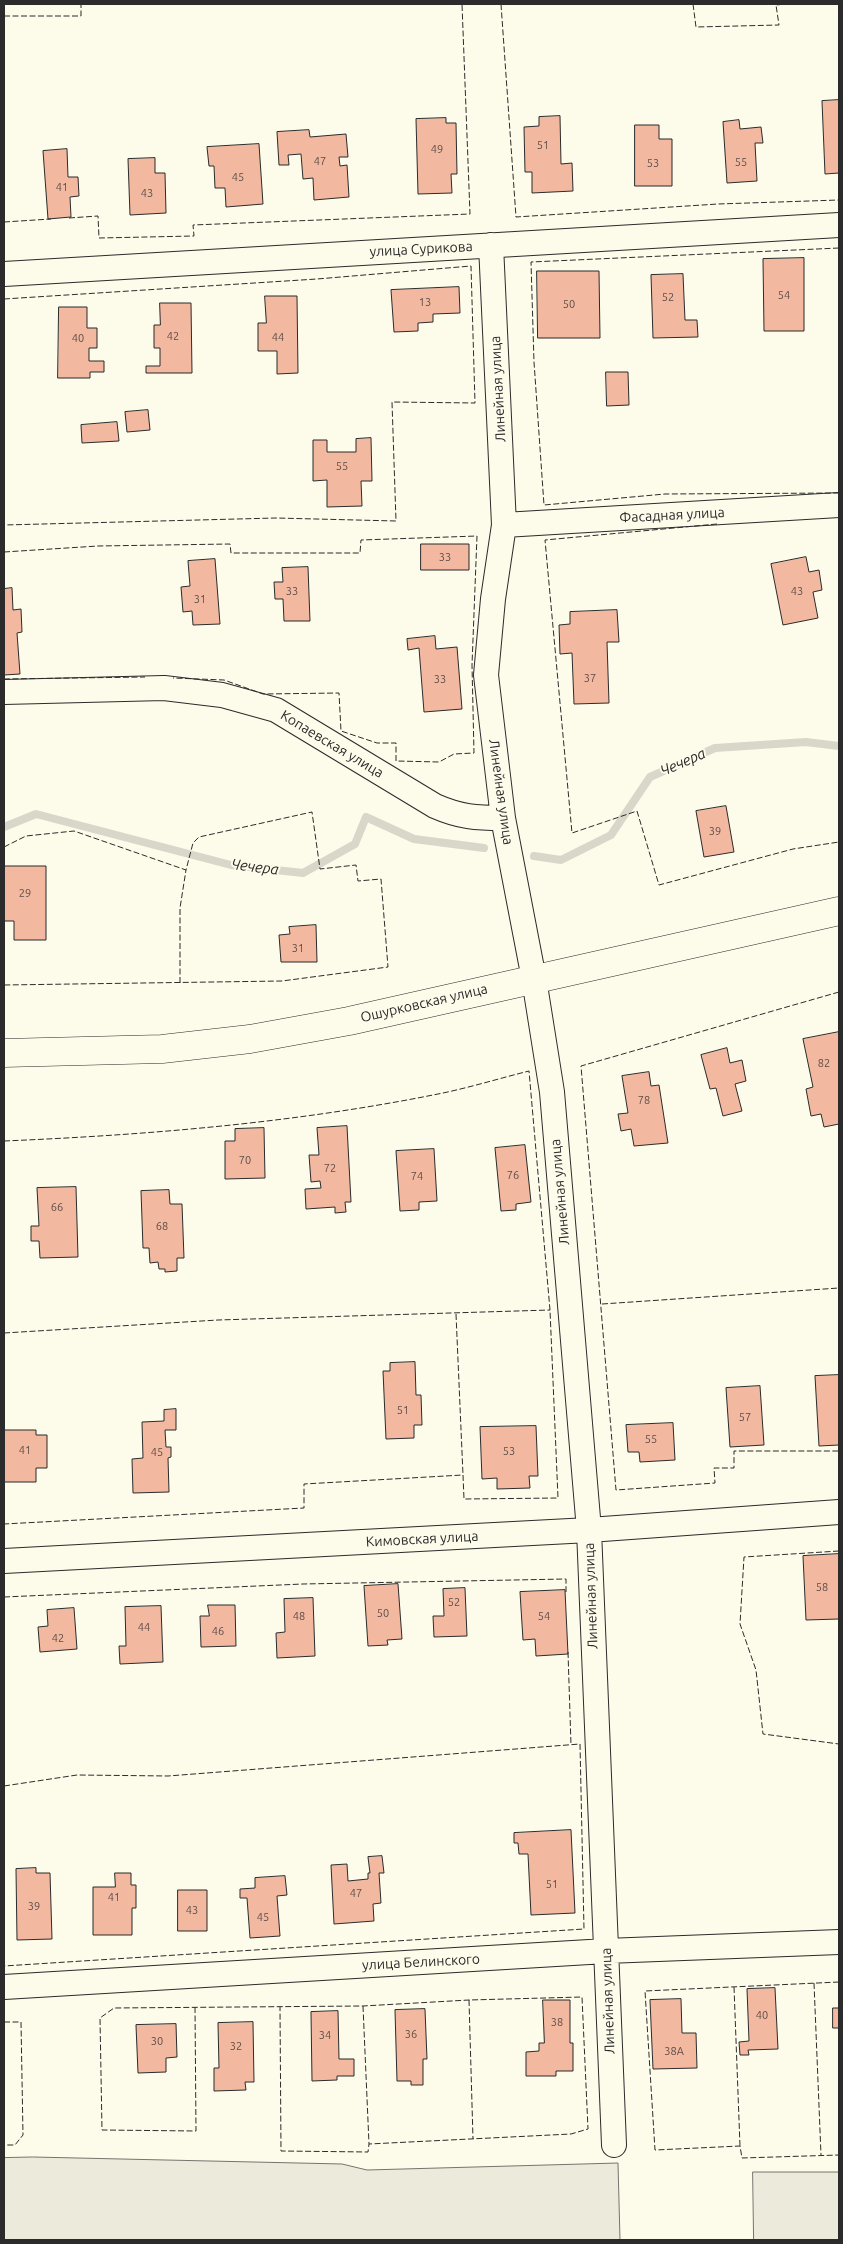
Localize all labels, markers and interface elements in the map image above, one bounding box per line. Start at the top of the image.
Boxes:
house number: 51 [537,138,549,152]
house number: 49 [431,142,443,156]
house number: 47 [314,154,326,168]
house number: 55 [735,155,747,169]
house number: 53 [647,156,659,170]
house number: 45 [232,170,244,184]
house number: 41 [56,180,68,194]
house number: 43 [141,186,153,200]
street label: улица Сурикова [369,238,473,260]
house number: 54 [778,288,790,302]
house number: 52 [662,290,674,304]
house number: 13 [419,295,431,309]
house number: 50 [563,297,575,311]
house number: 42 [167,329,179,343]
house number: 44 [272,330,284,344]
house number: 40 [72,331,84,345]
street label: Линейная улица [487,335,509,443]
house number: 55 [336,459,348,473]
street label: Фасадная улица [619,504,725,526]
house number: 33 [439,550,451,564]
house number: 33 [286,584,298,598]
house number: 43 [791,584,803,598]
house number: 31 [194,592,206,606]
house number: 37 [584,671,596,685]
house number: 33 [434,672,446,686]
street label: Копаевская улица [277,707,387,781]
street label: Линейная улица [485,738,517,846]
water label: Чечера [658,744,708,780]
house number: 39 [709,824,721,838]
water label: Чечера [230,855,280,879]
house number: 29 [19,886,31,900]
house number: 31 [292,941,304,955]
street label: Ошурковская улица [359,980,489,1026]
house number: 82 [818,1056,830,1070]
house number: 78 [638,1093,650,1107]
street label: Линейная улица [547,1138,573,1246]
house number: 70 [239,1153,251,1167]
house number: 72 [324,1161,336,1175]
house number: 76 [507,1168,519,1182]
house number: 74 [411,1169,423,1183]
house number: 66 [51,1200,63,1214]
house number: 68 [156,1219,168,1233]
house number: 51 [397,1403,409,1417]
house number: 57 [739,1410,751,1424]
house number: 55 [645,1432,657,1446]
house number: 41 [19,1443,31,1457]
house number: 53 [503,1444,515,1458]
house number: 45 [151,1445,163,1459]
street label: Кимовская улица [365,1528,479,1550]
street label: Линейная улица [581,1542,601,1650]
house number: 58 [816,1580,828,1594]
house number: 52 [448,1595,460,1609]
house number: 50 [377,1606,389,1620]
house number: 48 [293,1609,305,1623]
house number: 54 [538,1609,550,1623]
house number: 44 [138,1620,150,1634]
house number: 46 [212,1624,224,1638]
house number: 42 [52,1631,64,1645]
house number: 51 [546,1877,558,1891]
house number: 47 [350,1886,362,1900]
house number: 41 [108,1890,120,1904]
house number: 39 [28,1899,40,1913]
house number: 43 [186,1903,198,1917]
house number: 45 [257,1910,269,1924]
street label: Линейная улица [598,1947,618,2055]
street label: улица Белинского [362,1951,480,1973]
house number: 40 [756,2008,768,2022]
house number: 38 [551,2015,563,2029]
house number: 36 [405,2027,417,2041]
house number: 34 [319,2028,331,2042]
house number: 30 [151,2034,163,2048]
house number: 32 [230,2039,242,2053]
house number: 38А [664,2044,684,2058]

